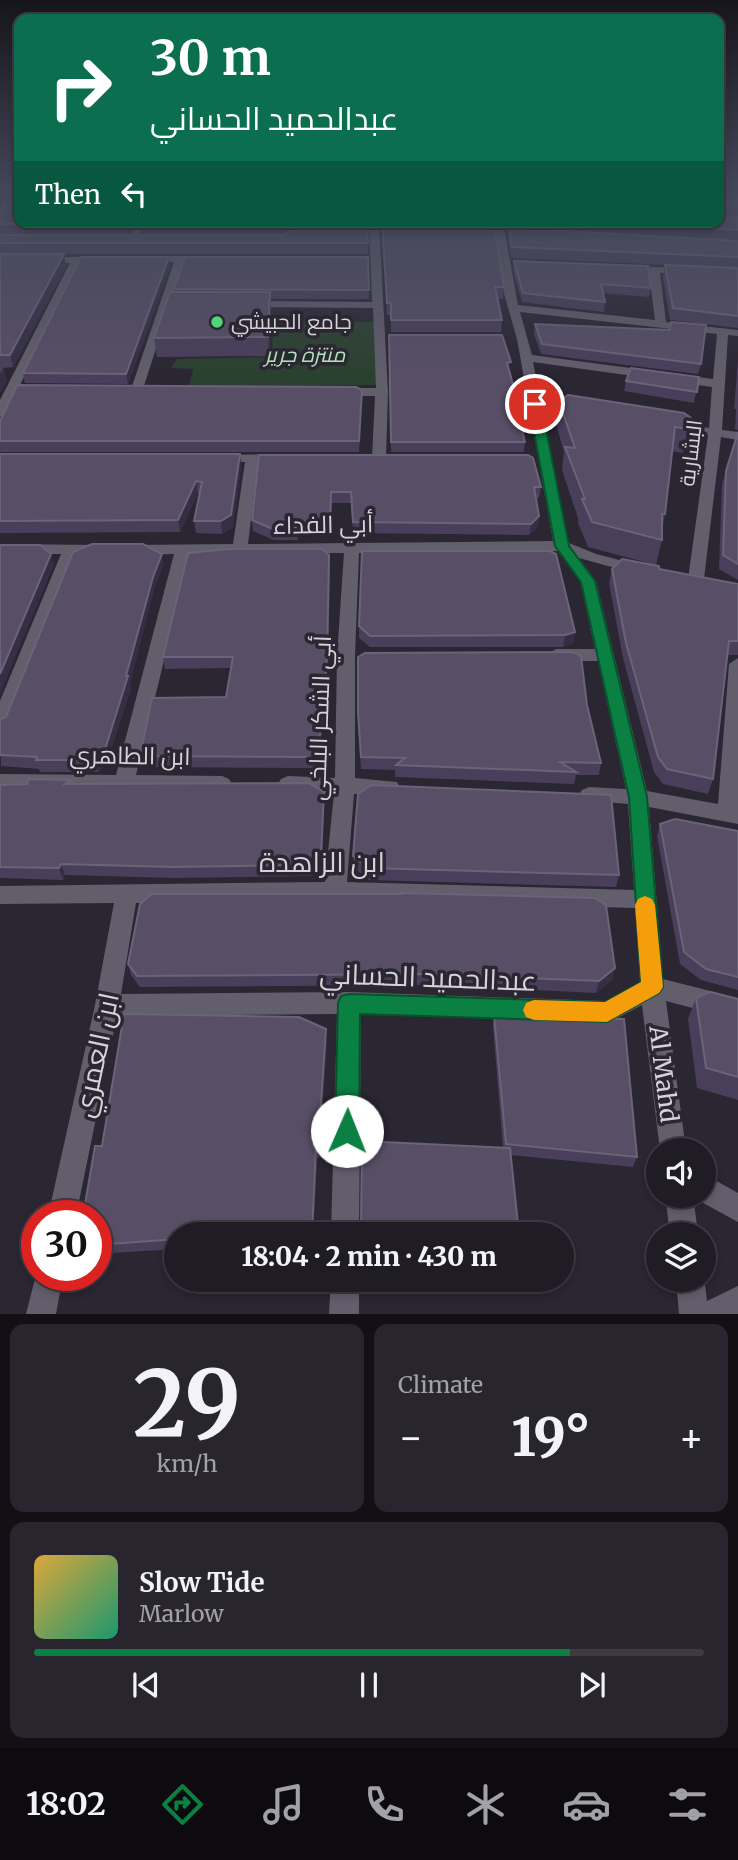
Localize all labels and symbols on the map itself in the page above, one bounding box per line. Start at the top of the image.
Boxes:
place label: جامع الحبيشي [231,308,352,337]
marker: جامع الحبيشي [209,314,225,330]
park label: منتزة جرير [262,341,346,368]
pin [505,374,565,434]
street label: البشارية [673,418,708,488]
street label: أبي الفداء [272,508,374,545]
street label: أبي الشكر البلخي [301,635,342,801]
street label: ابن الطاهري [69,739,191,775]
street label: ابن الزاهدة [259,844,385,880]
street label: عبدالحميد الحساني [319,955,537,1003]
street label: ابن العمري [65,989,131,1122]
street label: Al Mahd [642,1023,685,1124]
position arrow [310,1094,384,1168]
speed limit sign: 30 [21,1200,112,1291]

